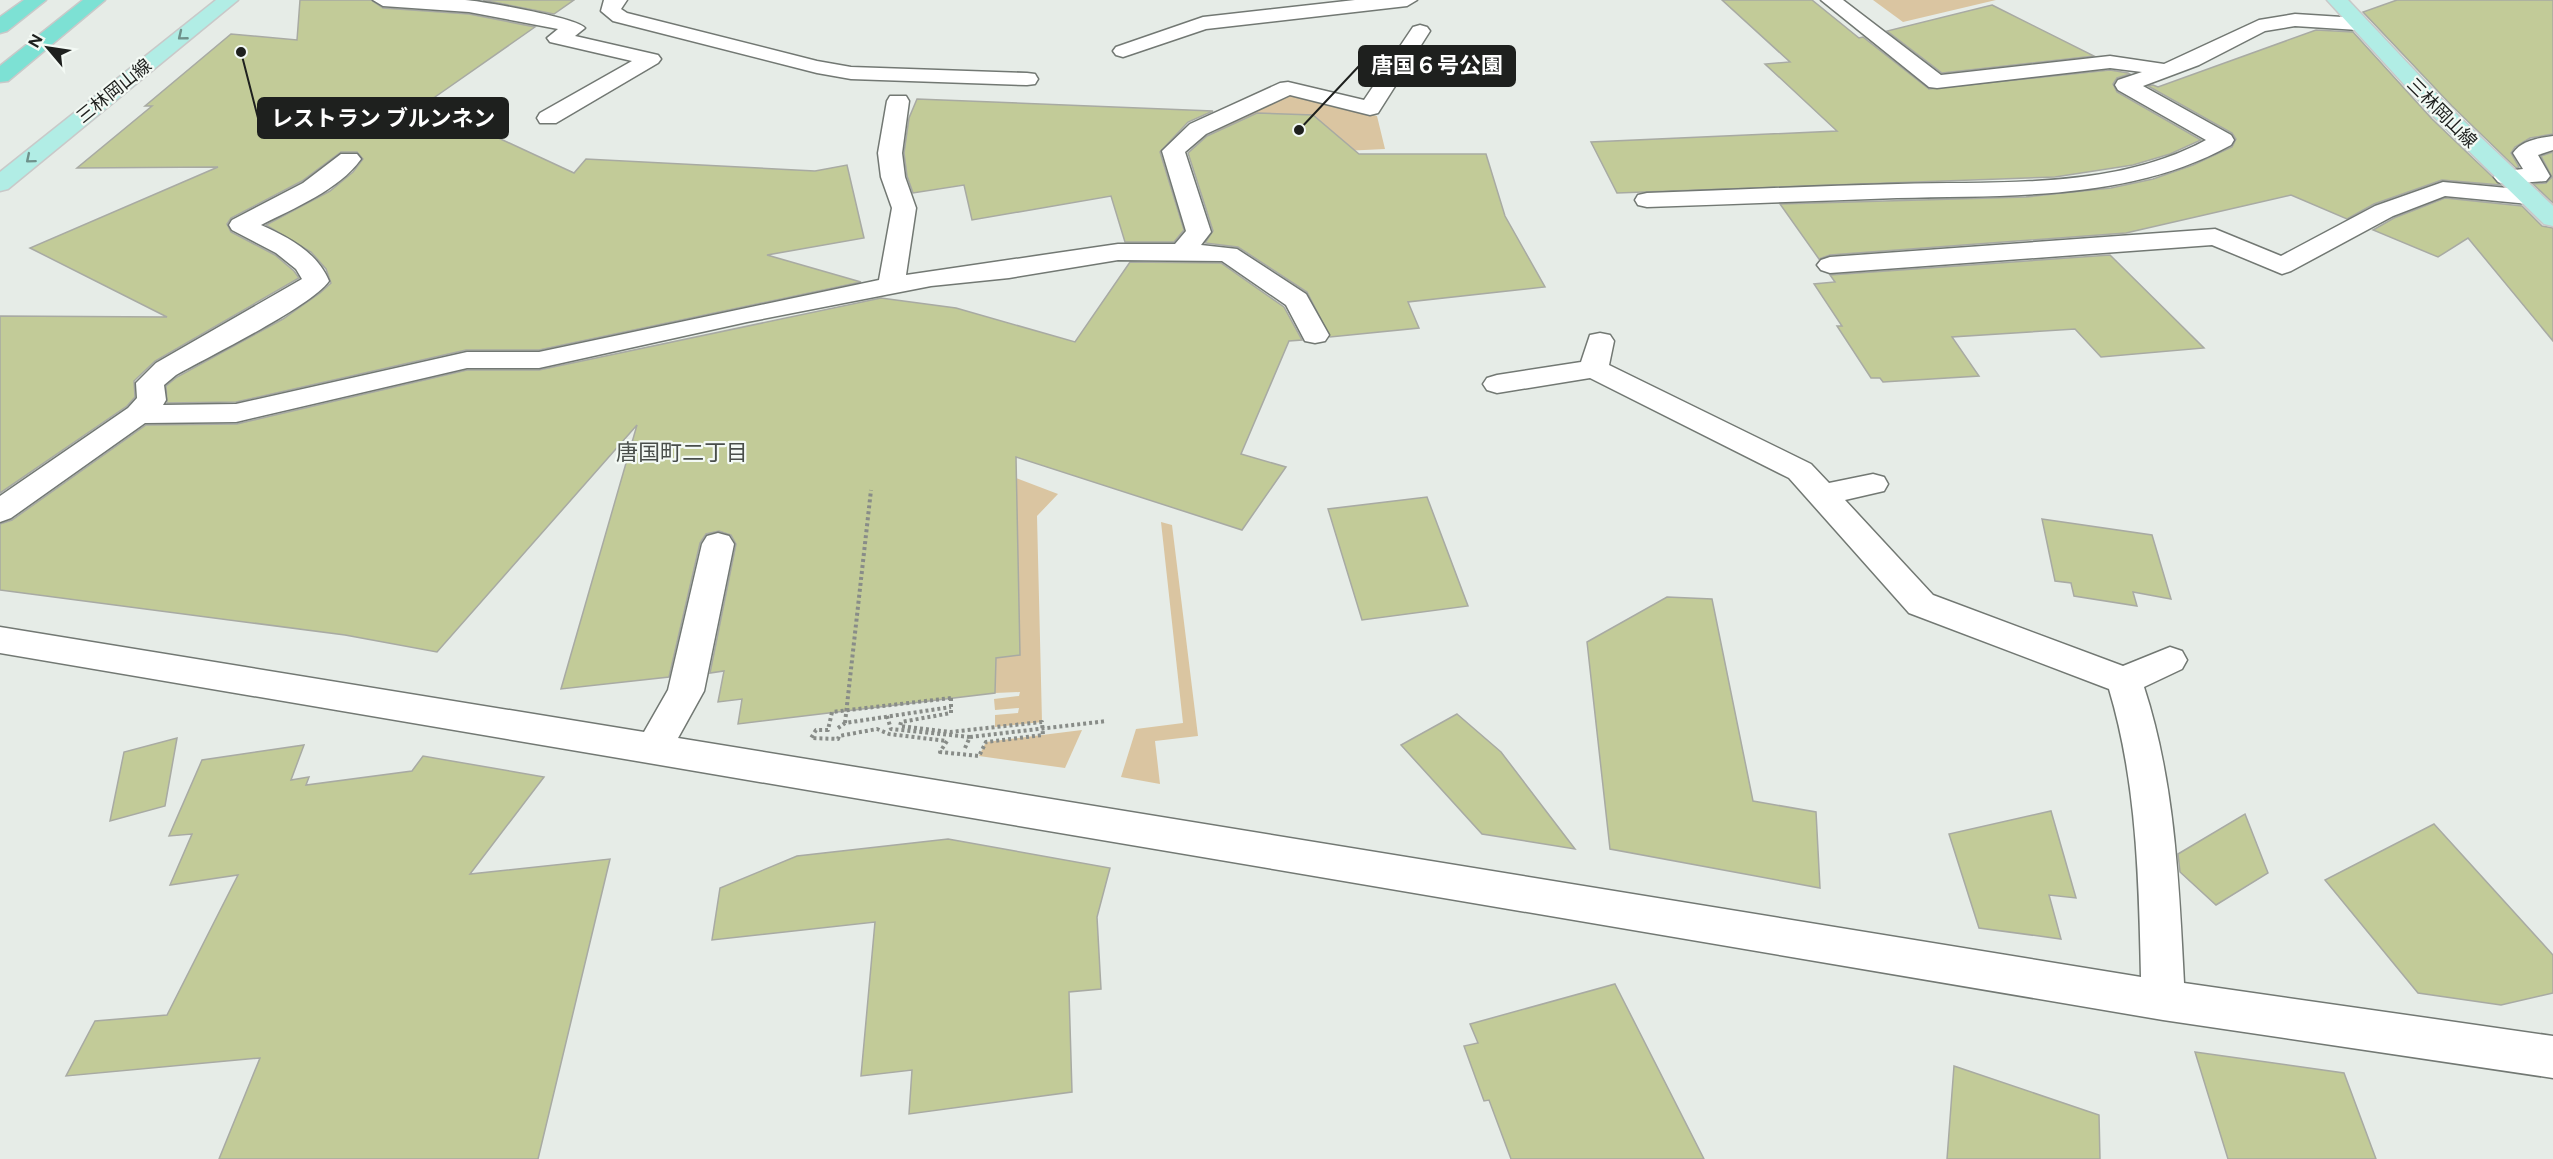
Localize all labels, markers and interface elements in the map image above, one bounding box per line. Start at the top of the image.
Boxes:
north arrow [18,18,78,78]
one-way arrow [178,29,189,40]
text: N [24,31,47,51]
callout: 唐国６号公園 [1359,46,1515,86]
text: 唐国６号公園 [1371,52,1503,79]
street label: 三林岡山線 [72,54,156,128]
street label: 三林岡山線 [2402,73,2482,153]
callout: レストラン ブルンネン [258,98,508,138]
text: レストラン ブルンネン [271,105,495,132]
one-way arrow [26,151,37,162]
district label: 唐国町二丁目 [616,439,748,466]

